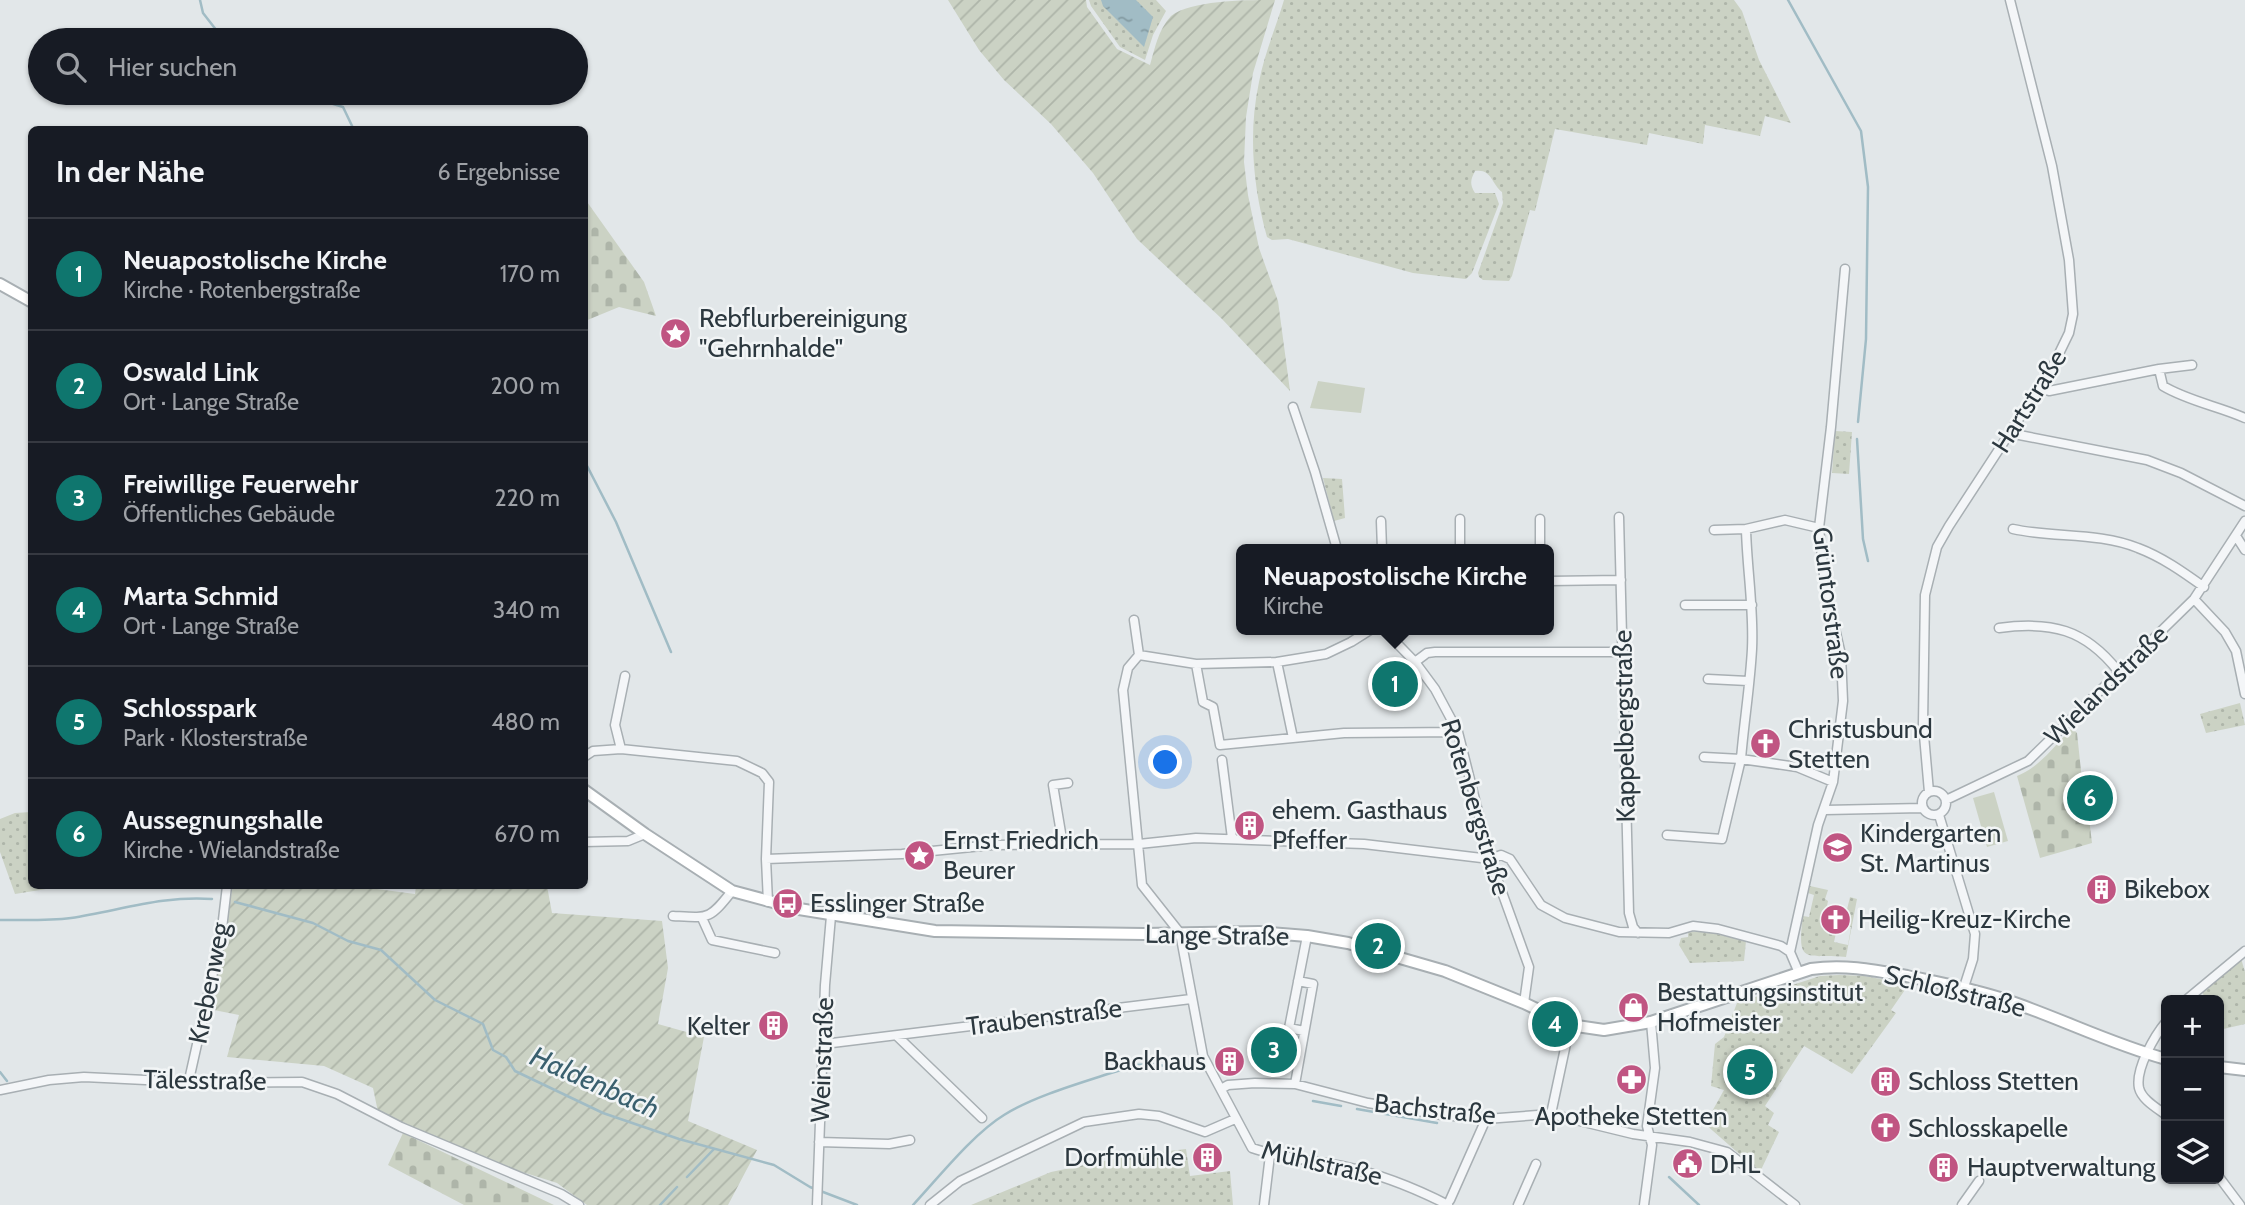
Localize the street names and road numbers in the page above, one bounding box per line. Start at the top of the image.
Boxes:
street label: Hartstraße [1985,343,2073,459]
street label: Grüntorstraße [1806,525,1856,681]
street label: Wielandstraße [2038,618,2174,752]
street label: Kappelbergstraße [1606,629,1642,823]
street label: Rotenbergstraße [1434,715,1518,899]
street label: Lange Straße [1145,918,1289,952]
street label: Krebenweg [182,919,237,1046]
street label: Schloßstraße [1881,958,2029,1024]
street label: Traubenstraße [965,992,1123,1042]
street label: Weinstraße [804,997,840,1123]
street label: Tälesstraße [143,1063,267,1097]
street label: Bachstraße [1373,1087,1497,1131]
street label: Mühlstraße [1259,1134,1385,1192]

